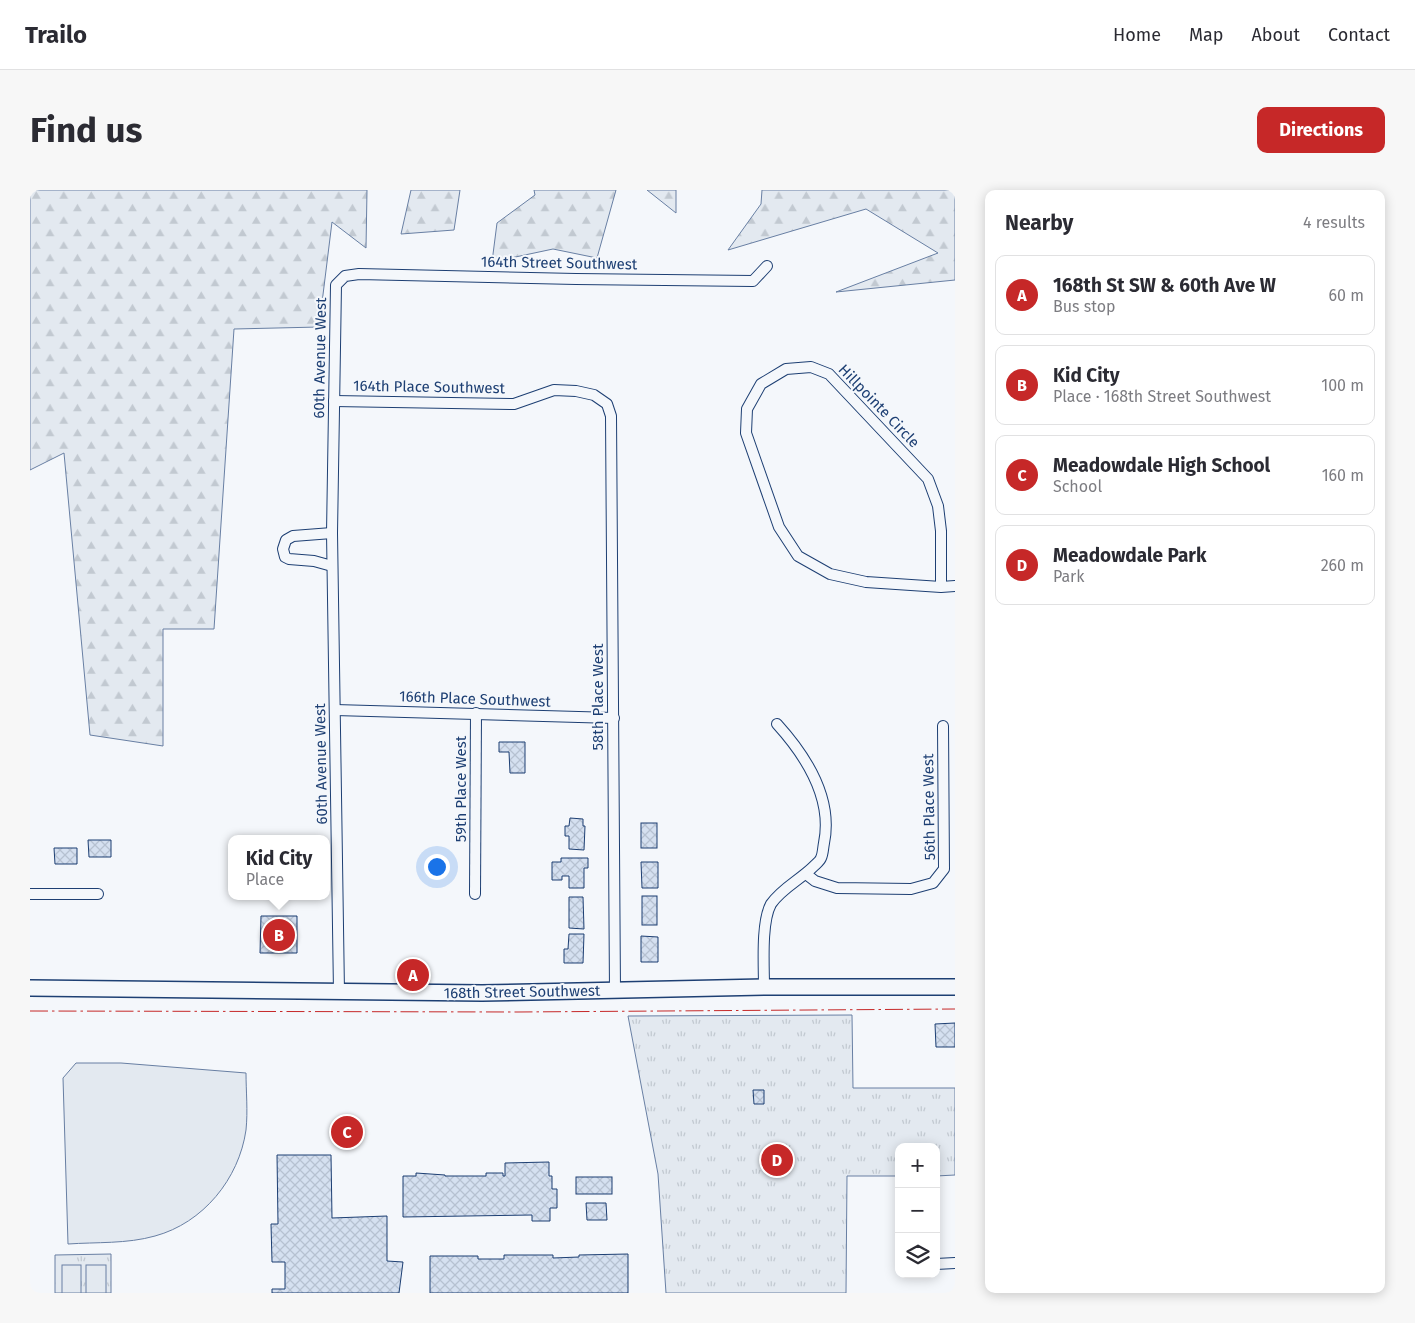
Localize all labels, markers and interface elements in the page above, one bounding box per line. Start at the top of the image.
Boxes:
text: Trailo [25,21,87,49]
text: Home [1113,24,1161,46]
text: Map [1189,24,1223,46]
text: About [1251,24,1300,46]
text: Contact [1328,24,1390,46]
button: Directions [1257,107,1385,153]
text: Find us [30,109,142,151]
text: Nearby [1005,210,1073,236]
text: 4 results [1303,213,1365,232]
street label: 164th Street Southwest [481,253,638,273]
text: 168th St SW & 60th Ave W [1053,274,1276,297]
text: A [1017,286,1027,305]
text: 60 m [1329,286,1364,305]
street label: 60th Avenue West [310,297,330,419]
text: Bus stop [1053,297,1116,316]
street label: Hillpointe Circle [835,361,923,451]
text: Kid City [1053,364,1120,387]
text: B [1017,376,1027,395]
text: 100 m [1321,376,1364,395]
street label: 164th Place Southwest [353,377,506,397]
text: Place · 168th Street Southwest [1053,387,1271,406]
text: Meadowdale High School [1053,454,1270,477]
text: C [1017,466,1027,485]
text: 160 m [1322,466,1364,485]
text: School [1053,477,1102,496]
text: Meadowdale Park [1053,544,1206,567]
text: D [1017,556,1027,575]
text: 260 m [1321,556,1364,575]
text: Park [1053,567,1085,586]
street label: 58th Place West [589,643,607,750]
street label: 166th Place Southwest [399,687,552,711]
street label: 60th Avenue West [311,703,331,825]
street label: 59th Place West [452,735,470,842]
street label: 56th Place West [919,753,939,860]
popup [228,835,330,900]
text: Kid City [246,847,312,870]
your location [424,854,450,880]
text: Place [246,870,284,889]
pin: B [263,916,295,954]
pin: A [397,956,429,994]
street label: 168th Street Southwest [443,982,601,1002]
pin: C [331,1113,363,1151]
pin: D [761,1141,793,1179]
map controls [895,1143,940,1278]
button: + [895,1143,940,1188]
button: − [895,1188,940,1233]
button: layers [895,1233,940,1278]

